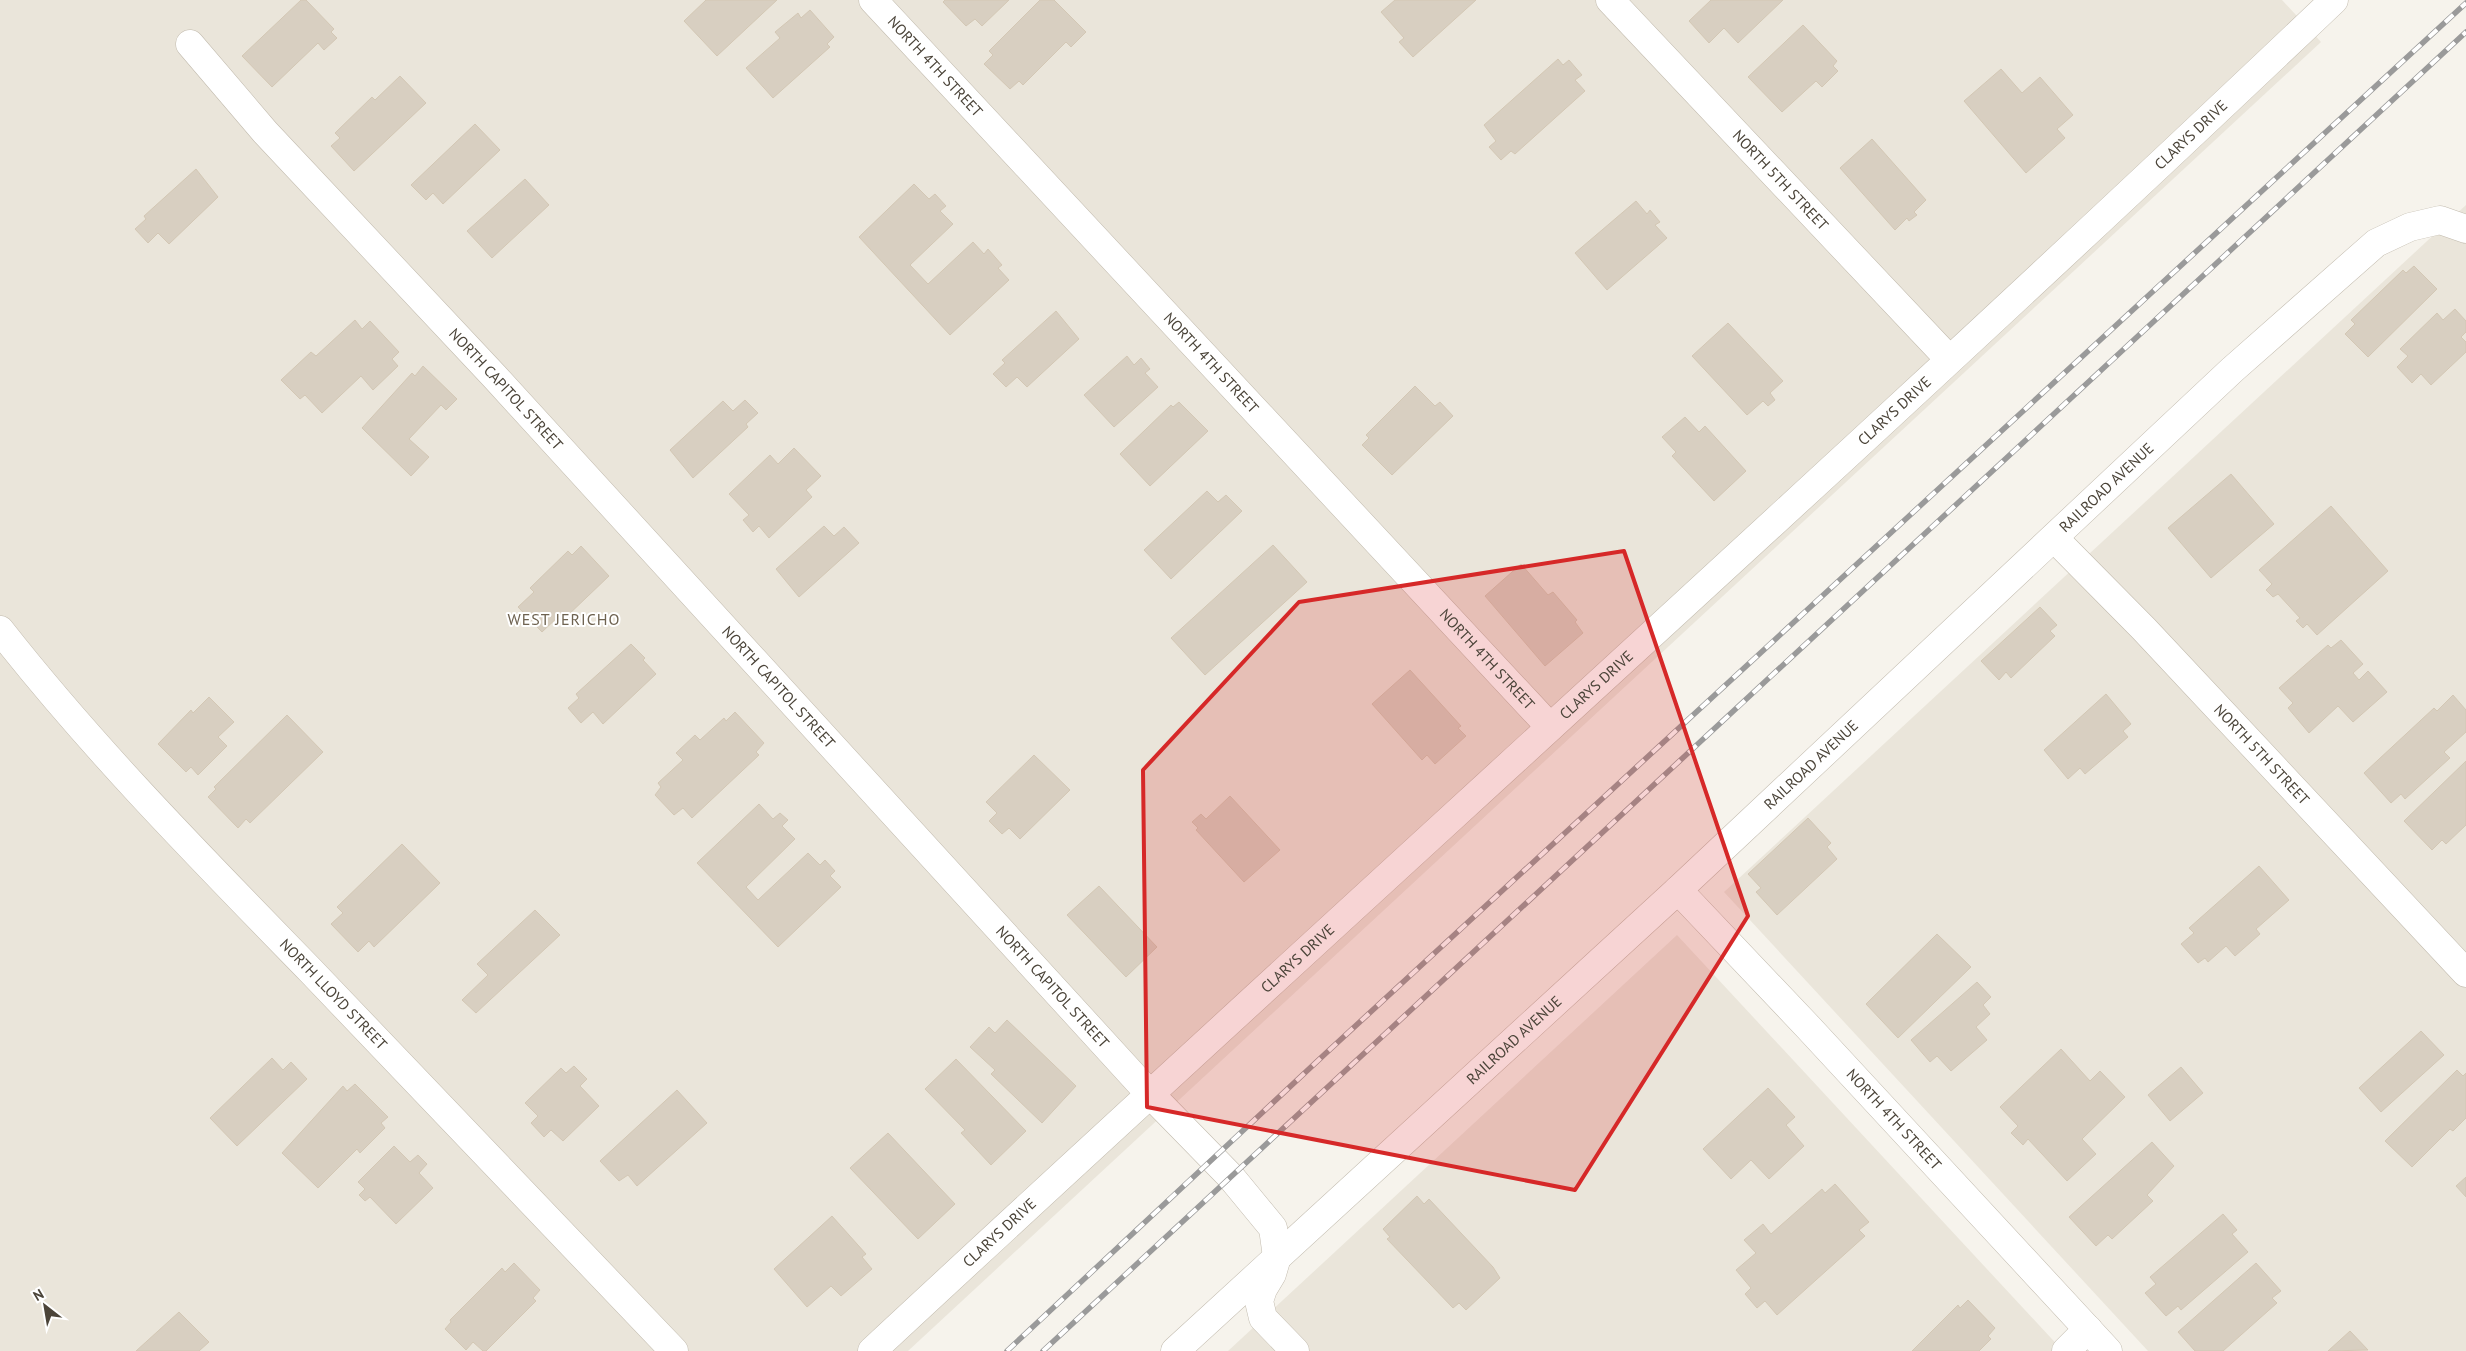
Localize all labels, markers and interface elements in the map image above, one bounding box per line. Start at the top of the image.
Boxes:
street label: NORTH 4TH STREET [884,12,987,121]
street label: CLARYS DRIVE [2150,96,2231,174]
street label: NORTH 5TH STREET [1729,126,1833,235]
street label: NORTH 4TH STREET [1160,308,1263,418]
street label: NORTH CAPITOL STREET [445,324,568,454]
street label: CLARYS DRIVE [1854,372,1935,449]
street label: RAILROAD AVENUE [2055,439,2157,536]
street label: NORTH 4TH STREET [1436,605,1539,714]
district label: WEST JERICHO [507,609,621,629]
street label: NORTH CAPITOL STREET [718,622,840,753]
street label: CLARYS DRIVE [1555,646,1637,723]
street label: NORTH 5TH STREET [2210,700,2314,809]
street label: RAILROAD AVENUE [1760,716,1862,813]
street label: CLARYS DRIVE [1257,920,1338,997]
street label: NORTH CAPITOL STREET [992,922,1114,1052]
street label: NORTH LLOYD STREET [276,935,392,1054]
street label: RAILROAD AVENUE [1462,991,1565,1088]
street label: NORTH 4TH STREET [1843,1065,1946,1174]
street label: CLARYS DRIVE [959,1194,1040,1271]
north arrow [20,1281,70,1331]
text: N [30,1285,47,1305]

